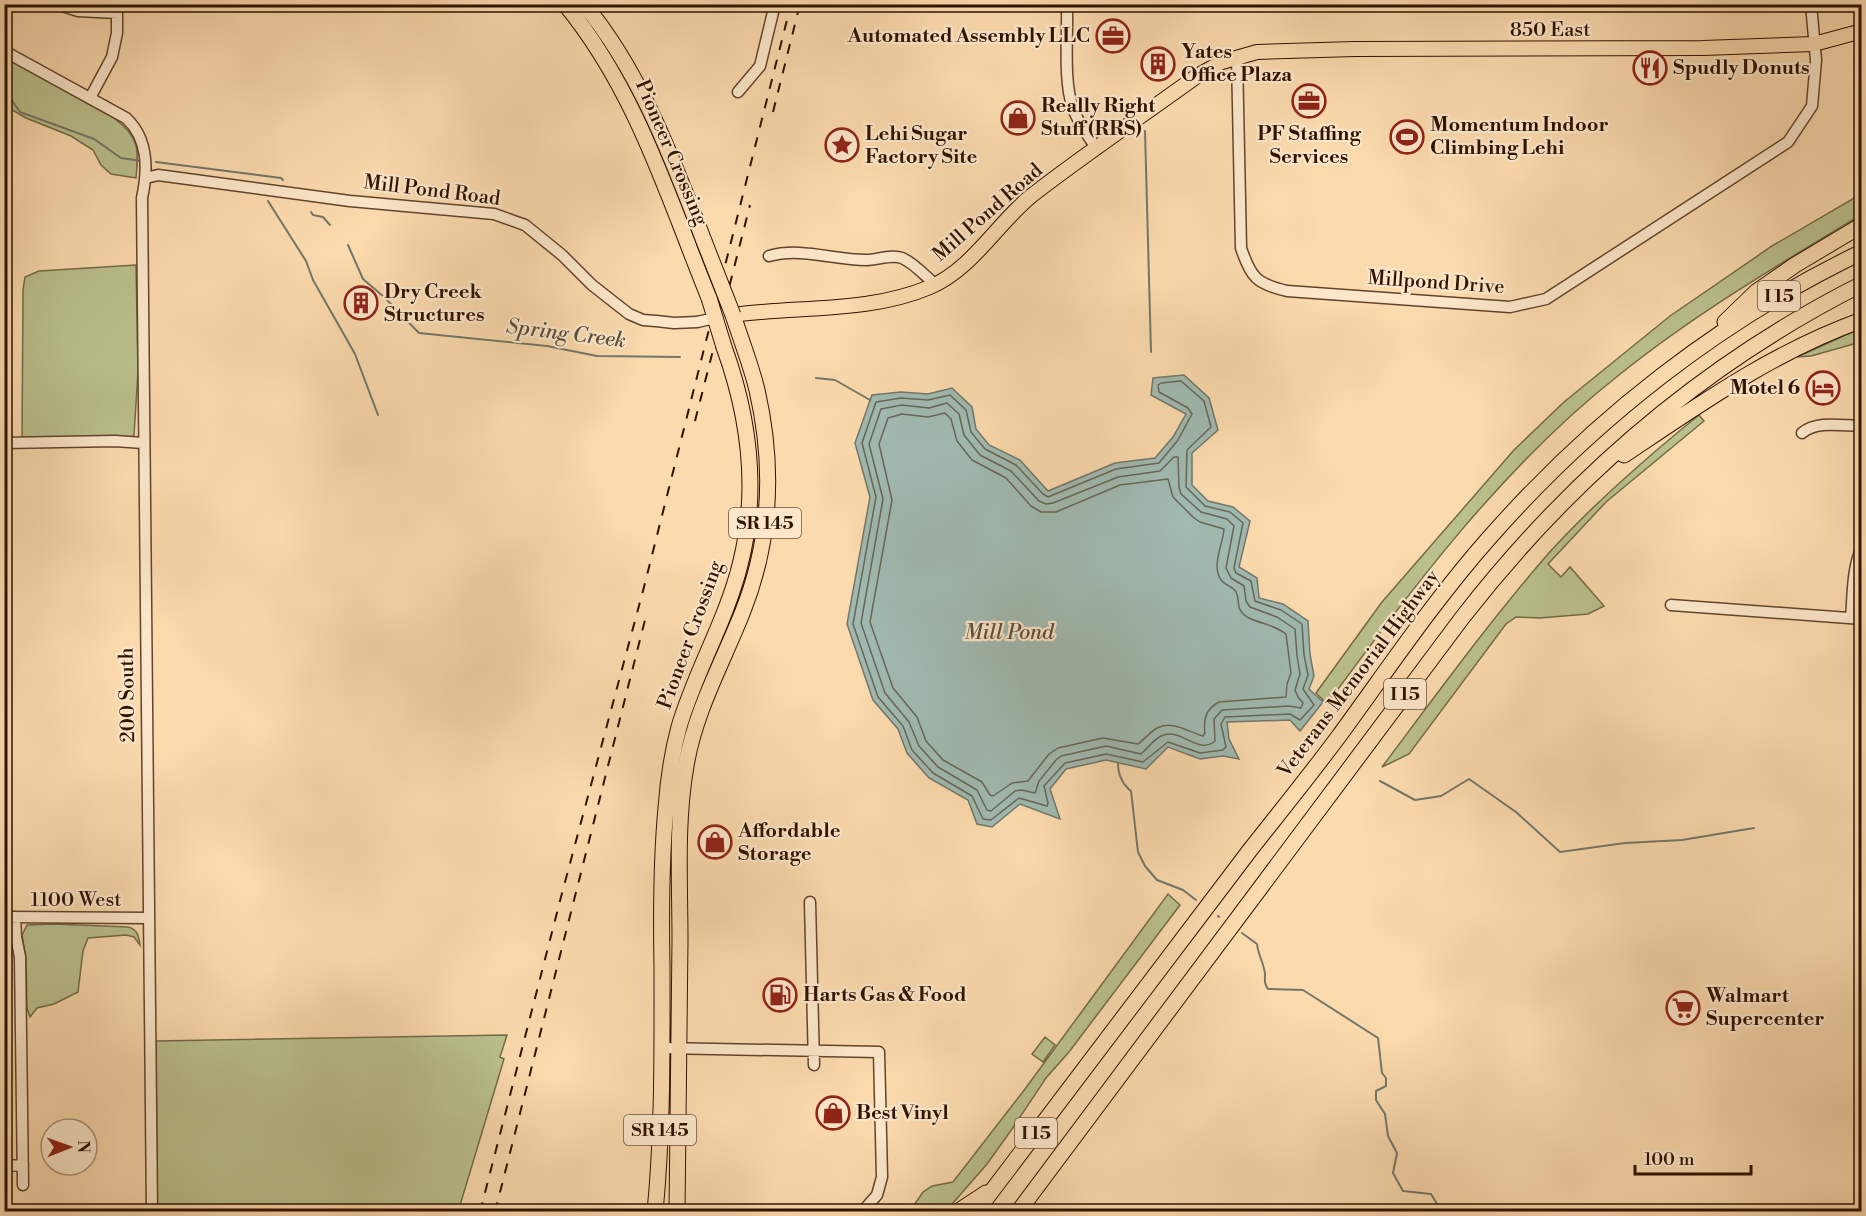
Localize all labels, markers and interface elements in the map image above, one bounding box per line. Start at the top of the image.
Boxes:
office icon: Automated Assembly LLC [1095,18,1131,54]
street label: 850 East [1510,18,1590,43]
place label: Automated Assembly LLC [847,24,1090,49]
place label: Yates Office Plaza [1181,40,1292,88]
building icon: Yates Office Plaza [1140,46,1176,82]
restaurant icon: Spudly Donuts [1632,50,1668,86]
place label: Spudly Donuts [1673,56,1810,81]
street label: Pioneer Crossing [629,76,713,230]
office icon: PF Staffing Services [1291,83,1327,119]
place label: Really Right Stuff (RRS) [1041,94,1156,142]
shop icon: Really Right Stuff (RRS) [1000,100,1036,136]
place label: Momentum Indoor Climbing Lehi [1430,113,1609,161]
sports icon: Momentum Indoor Climbing Lehi [1389,119,1425,155]
place label: Lehi Sugar Factory Site [865,122,977,170]
place label: PF Staffing Services [1257,122,1361,170]
place icon: Lehi Sugar Factory Site [824,127,860,163]
street label: Mill Pond Road [928,158,1049,268]
street label: Mill Pond Road [362,170,502,212]
street label: Millpond Drive [1367,266,1505,300]
place label: Dry Creek Structures [384,280,485,328]
road number: I 15 [1758,281,1800,311]
building icon: Dry Creek Structures [343,285,379,321]
water label: Spring Creek [505,314,627,354]
hotel icon: Motel 6 [1805,370,1841,406]
place label: Motel 6 [1730,376,1800,401]
road number: SR 145 [729,508,801,538]
street label: Pioneer Crossing [653,557,730,713]
street label: Veterans Memorial Highway [1272,565,1446,784]
water label: Mill Pond [964,620,1055,646]
street label: 200 South [115,647,141,743]
road number: I 15 [1384,679,1426,709]
place label: Affordable Storage [737,819,841,867]
shop icon: Affordable Storage [697,824,733,860]
street label: 1100 West [31,888,121,913]
fuel station icon: Harts Gas & Food [762,977,798,1013]
place label: Harts Gas & Food [803,983,967,1008]
place label: Walmart Supercenter [1705,984,1824,1032]
supermarket icon: Walmart Supercenter [1665,990,1701,1026]
shop icon: Best Vinyl [815,1095,851,1131]
place label: Best Vinyl [856,1101,949,1126]
road number: SR 145 [624,1115,696,1145]
north arrow [39,1117,99,1177]
road number: I 15 [1015,1118,1057,1148]
scale bar [1635,1138,1750,1176]
text: N [73,1140,93,1154]
text: 100 m [1644,1148,1695,1171]

